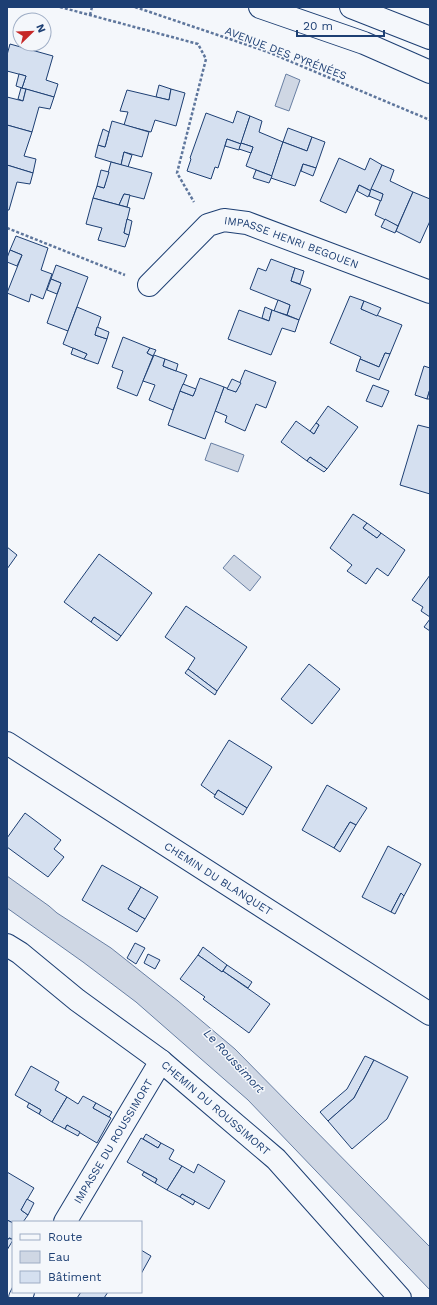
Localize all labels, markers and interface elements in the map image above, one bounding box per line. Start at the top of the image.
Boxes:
north arrow [12,12,52,52]
scale bar [297,12,384,38]
text: 20 m [303,19,333,33]
text: N [33,22,48,35]
street label: AVENUE DES PYRÉNÉES [223,23,349,83]
street label: IMPASSE HENRI BEGOUEN [223,214,360,271]
street label: CHEMIN DU BLANQUET [162,839,275,918]
water label: Le Roussimort [201,1026,267,1096]
street label: CHEMIN DU ROUSSIMORT [158,1058,273,1158]
street label: IMPASSE DU ROUSSIMORT [71,1077,156,1206]
legend [12,1221,142,1293]
text: Route [48,1230,82,1244]
text: Eau [48,1250,70,1264]
text: Bâtiment [48,1270,101,1284]

